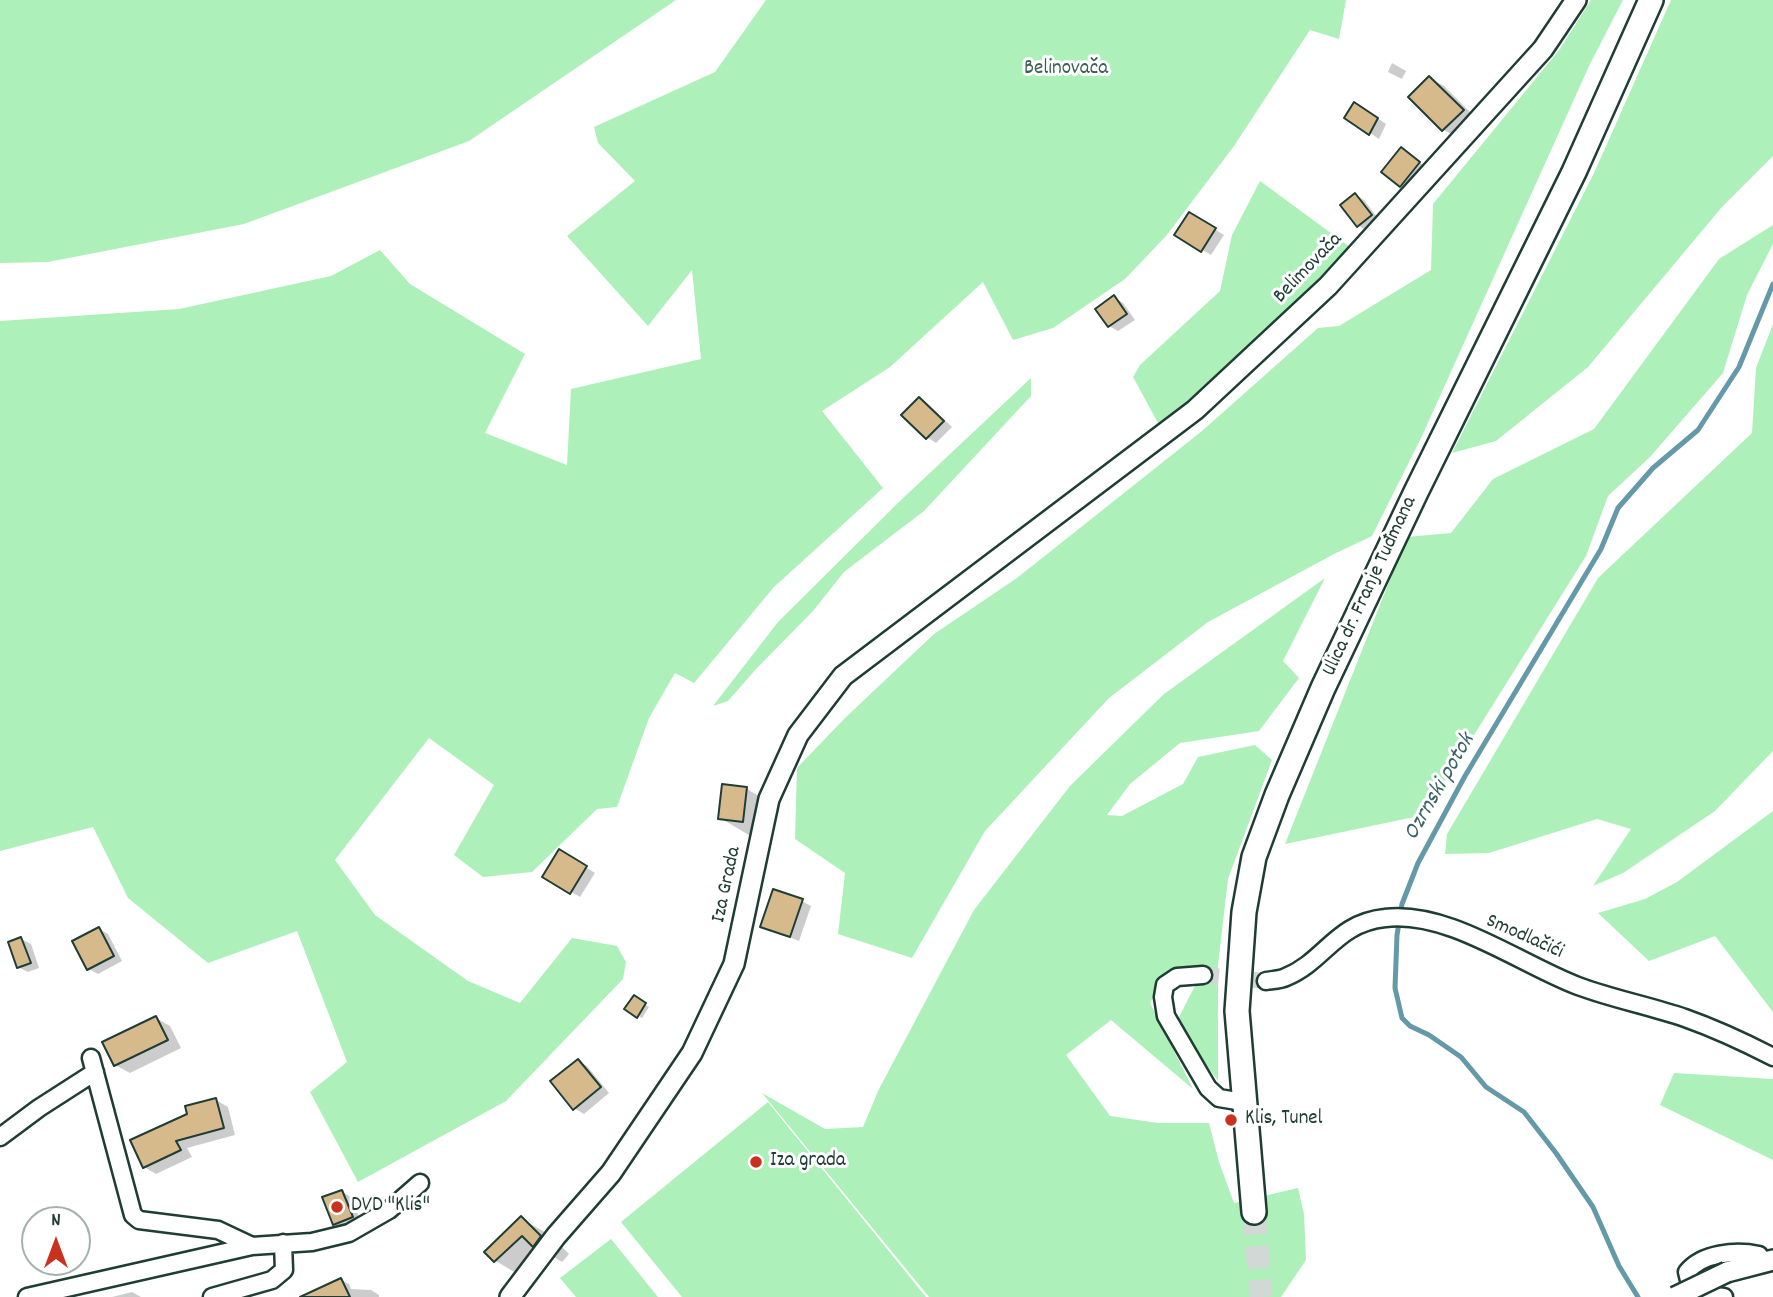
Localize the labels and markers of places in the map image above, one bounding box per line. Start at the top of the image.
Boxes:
place label: Klis, Tunel [1245,1107,1323,1133]
marker: Klis, Tunel [1223,1112,1239,1128]
place label: Iza grada [770,1149,846,1175]
marker: Iza grada [748,1154,764,1170]
place label: DVD "Klis" [351,1194,430,1220]
marker: DVD "Klis" [329,1199,345,1215]

